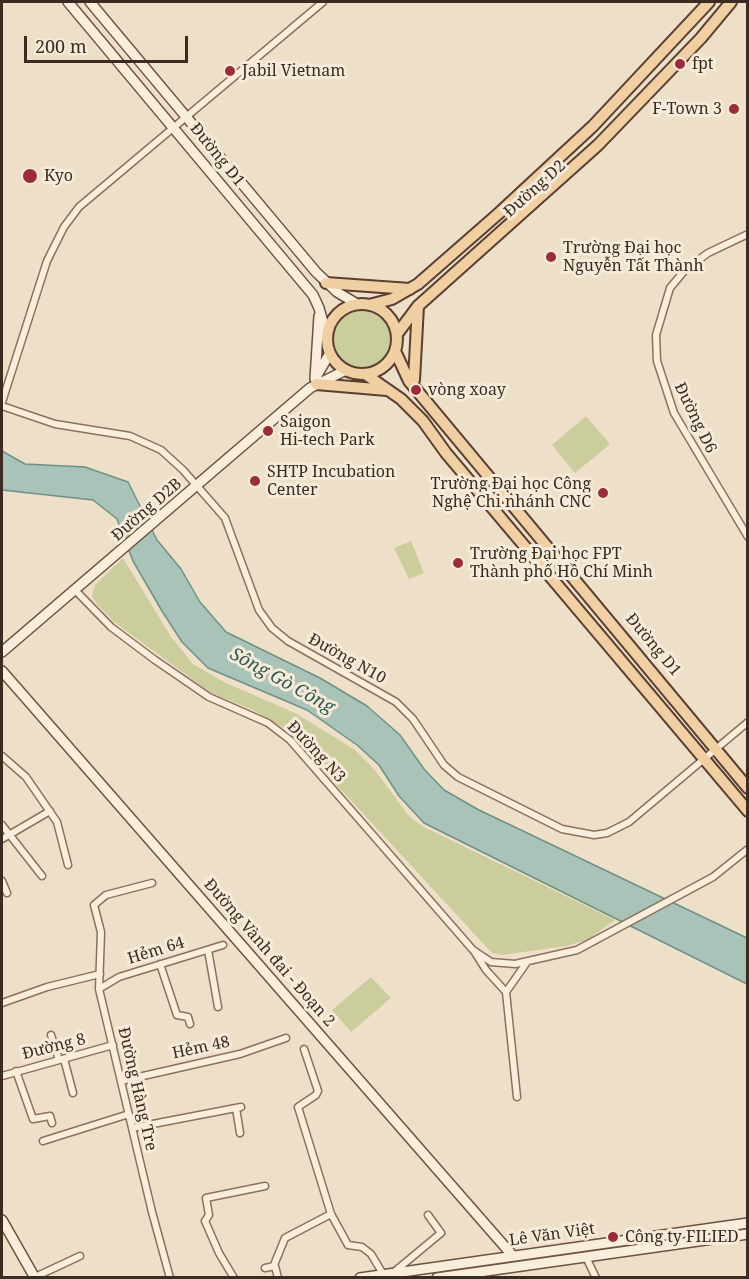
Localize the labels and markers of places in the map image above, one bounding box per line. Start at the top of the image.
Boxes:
place label: fpt [692,54,713,74]
marker: fpt [673,57,687,71]
place label: Jabil Vietnam [242,61,345,81]
marker: Jabil Vietnam [223,64,237,78]
place label: F-Town 3 [652,99,722,119]
marker: F-Town 3 [727,102,741,116]
place label: Kyo [44,166,73,186]
marker: Kyo [21,167,39,185]
place label: Trường Đại học Nguyễn Tất Thành [563,238,704,276]
marker: Trường Đại học Nguyễn Tất Thành [544,250,558,264]
place label: vòng xoay [428,380,506,400]
marker: vòng xoay [409,383,423,397]
place label: Saigon Hi-tech Park [280,412,375,450]
marker: Saigon Hi-tech Park [261,424,275,438]
place label: SHTP Incubation Center [267,462,395,500]
marker: SHTP Incubation Center [248,474,262,488]
place label: Trường Đại học Công Nghệ Chi nhánh CNC [430,474,591,512]
marker: Trường Đại học Công Nghệ Chi nhánh CNC [596,486,610,500]
place label: Trường Đại học FPT Thành phố Hồ Chí Minh [470,544,653,582]
marker: Trường Đại học FPT Thành phố Hồ Chí Minh [451,556,465,570]
place label: Công ty FILIED [625,1227,739,1247]
marker: Công ty FILIED [606,1230,620,1244]

